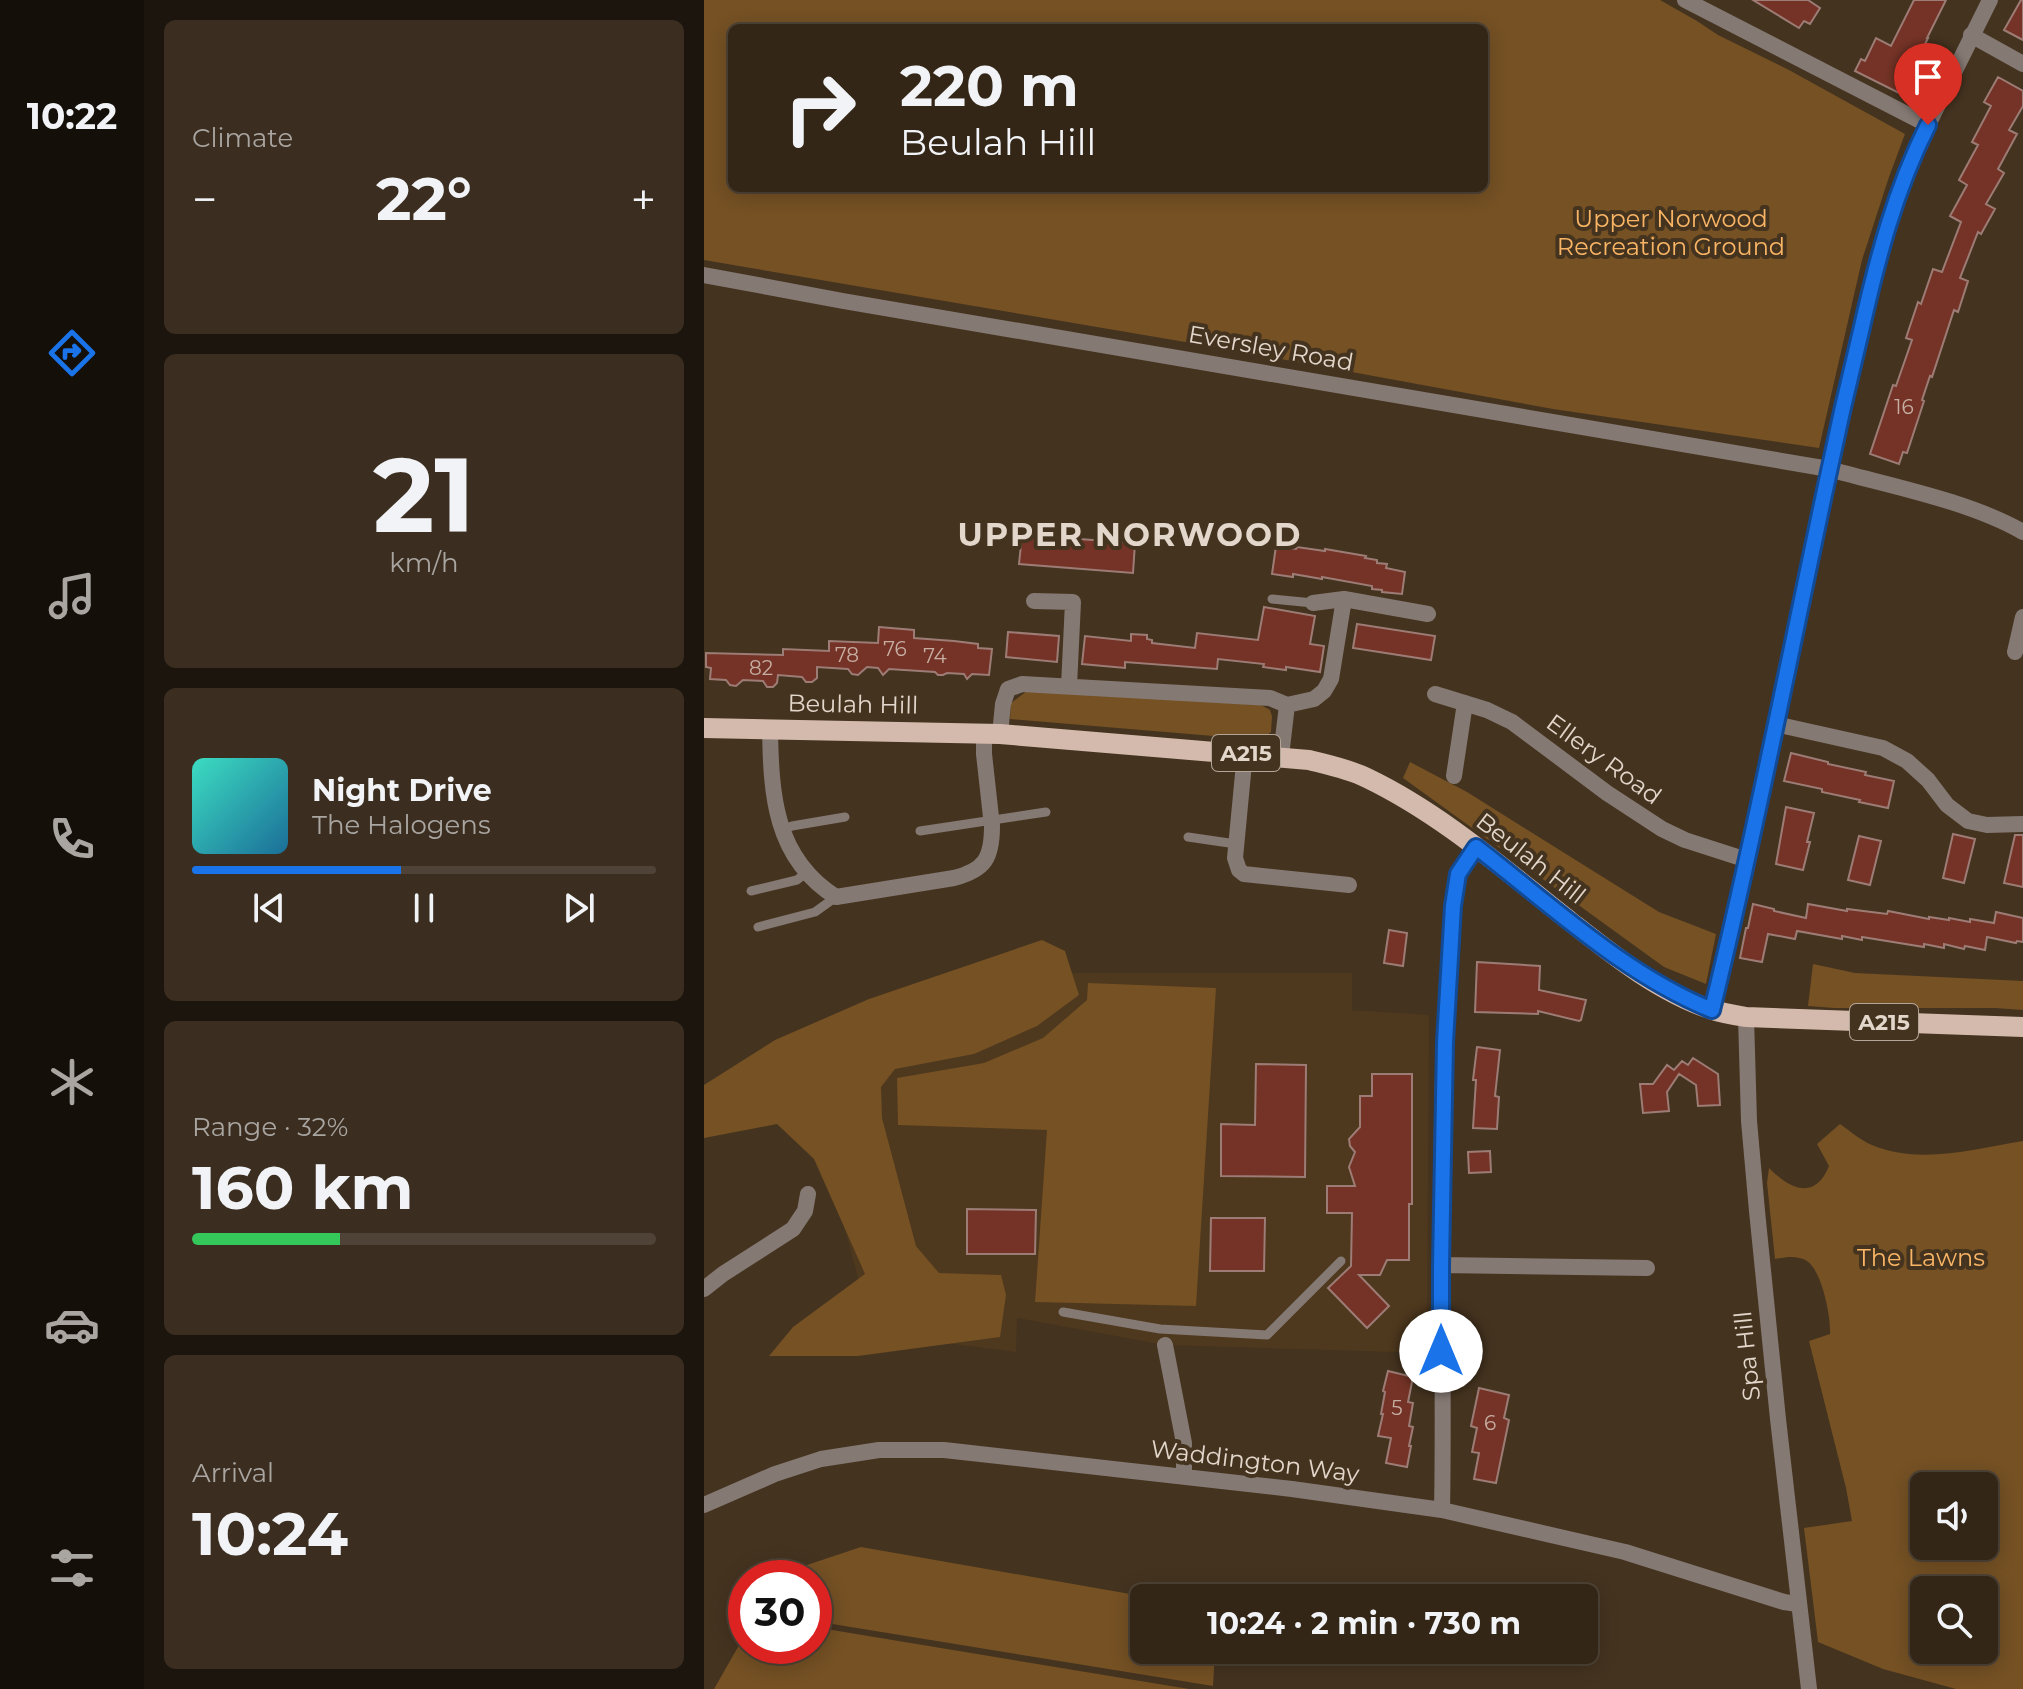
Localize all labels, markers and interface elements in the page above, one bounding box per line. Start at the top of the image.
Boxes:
pin [1894,43,1962,125]
text: 220 m [900,52,1079,120]
icon: arrive [1906,55,1950,99]
icon: right [768,56,872,160]
text: 10:22 [27,94,117,138]
text: Beulah Hill [900,120,1096,164]
text: Climate [192,122,293,154]
text: 22° [376,162,472,235]
text: − [192,172,217,226]
text: + [631,172,656,226]
park label: Upper Norwood Recreation Ground [1557,204,1785,261]
street label: Eversley Road [1186,319,1356,377]
icon: directions [44,325,100,381]
house number: 16 [1894,395,1914,419]
text: 21 [373,431,475,558]
district label: UPPER NORWOOD [958,515,1302,554]
text: km/h [389,547,459,579]
icon: music [44,568,100,624]
house number: 76 [883,637,907,661]
house number: 78 [835,643,859,667]
house number: 74 [923,644,947,668]
house number: 82 [749,656,773,680]
street label: Beulah Hill [787,688,919,720]
street label: Ellery Road [1541,708,1667,810]
road number: A215 [1212,735,1280,771]
text: Night Drive [312,772,492,809]
street label: Beulah Hill [1471,806,1591,910]
text: The Halogens [312,809,491,841]
icon: phone [44,811,100,867]
icon: previous [247,886,291,930]
icon: pause [402,886,446,930]
icon: next [557,886,601,930]
road number: A215 [1850,1004,1918,1040]
icon: climate [44,1054,100,1110]
text: Range · 32% [192,1111,348,1143]
text: 160 km [192,1151,413,1224]
park label: The Lawns [1857,1243,1985,1272]
icon: car [44,1297,100,1353]
position arrow [1399,1309,1483,1393]
street label: Spa Hill [1728,1310,1766,1402]
house number: 5 [1391,1396,1403,1420]
house number: 6 [1484,1411,1496,1435]
street label: Waddington Way [1149,1434,1361,1488]
text: Arrival [192,1457,274,1489]
map controls [1910,1472,1998,1664]
button: sound [1910,1472,1998,1560]
text: 10:24 [192,1497,348,1570]
icon: filters [44,1540,100,1596]
speed limit sign: 30 [728,1560,832,1664]
button: search [1910,1576,1998,1664]
text: 10:24 · 2 min · 730 m [1207,1605,1521,1642]

